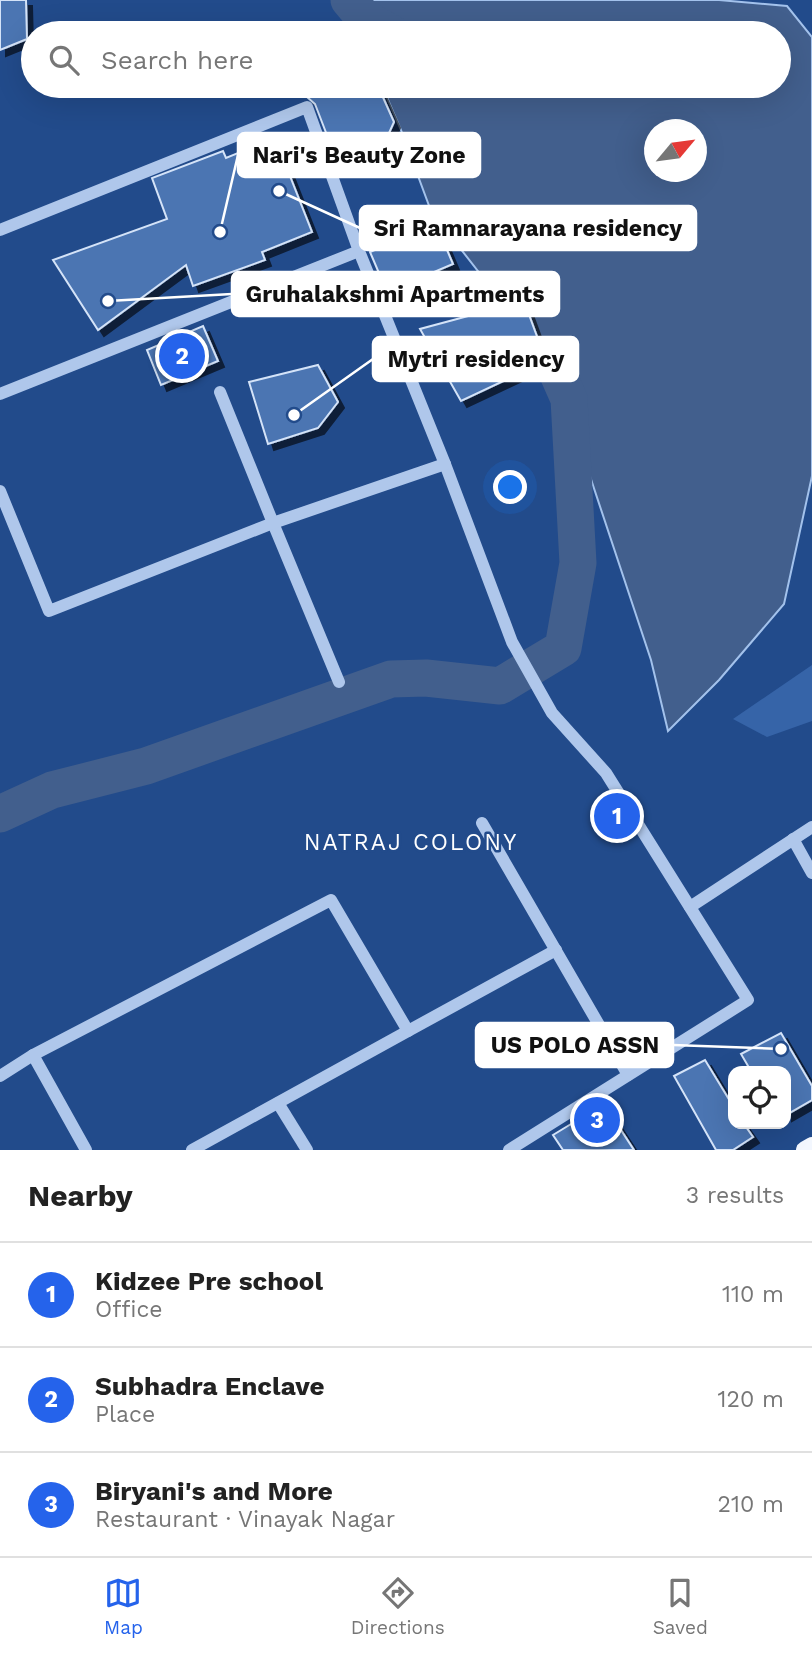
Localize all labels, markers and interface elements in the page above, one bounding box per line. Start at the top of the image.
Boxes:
search box [21,21,791,98]
icon: search [45,41,83,79]
text: Search here [101,45,253,75]
north arrow [644,119,707,182]
callout: Nari's Beauty Zone [238,133,480,177]
text: Nari's Beauty Zone [252,142,466,169]
callout: Sri Ramnarayana residency [360,206,696,250]
text: Sri Ramnarayana residency [374,215,682,242]
callout: Gruhalakshmi Apartments [232,272,559,316]
text: Gruhalakshmi Apartments [246,281,544,308]
pin: 2 [159,330,205,382]
callout: Mytri residency [373,337,578,381]
text: Mytri residency [388,346,564,373]
your location [493,470,527,504]
pin: 1 [594,790,640,842]
district label: NATRAJ COLONY [304,829,518,856]
callout: US POLO ASSN [476,1023,673,1067]
text: US POLO ASSN [491,1032,659,1059]
map controls [728,1066,791,1129]
button: locate [728,1066,791,1129]
pin: 3 [574,1094,620,1146]
text: Nearby [28,1178,133,1213]
text: 3 results [686,1182,784,1209]
text: Kidzee Pre school [95,1266,323,1296]
text: 1 [46,1281,56,1308]
text: 110 m [722,1281,784,1308]
text: Office [95,1296,163,1323]
text: Subhadra Enclave [95,1371,325,1401]
text: 2 [44,1386,58,1413]
text: 120 m [718,1386,784,1413]
text: Place [95,1401,155,1428]
text: Biryani's and More [95,1476,333,1506]
text: 3 [44,1491,58,1518]
text: 210 m [718,1491,784,1518]
text: Restaurant · Vinayak Nagar [95,1506,395,1533]
tab: Map [104,1574,143,1639]
tab: Directions [351,1574,445,1639]
tab: Saved [653,1574,708,1639]

